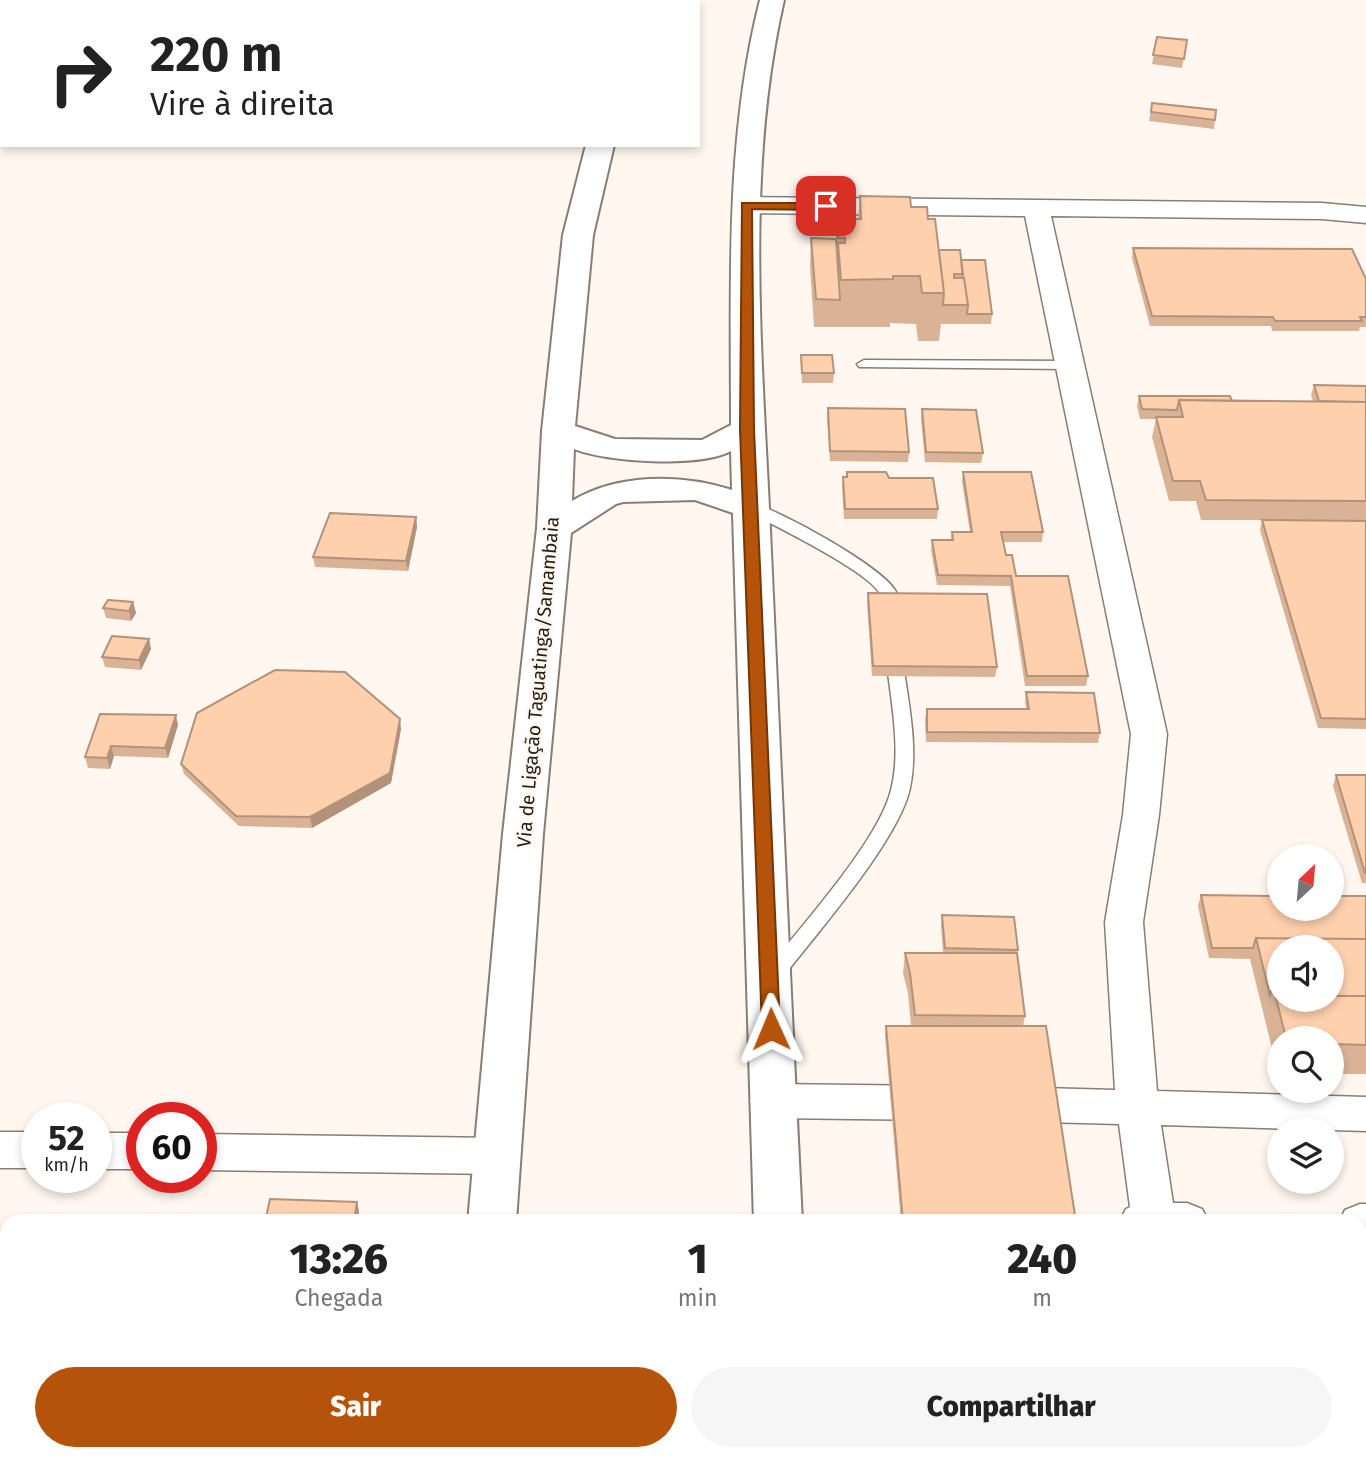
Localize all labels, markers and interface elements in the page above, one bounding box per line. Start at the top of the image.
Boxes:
text: 220 m [150,25,282,84]
icon: right [35,28,126,119]
text: Vire à direita [150,85,335,123]
pin [796,176,856,236]
icon: arrive [807,187,845,225]
street label: Via de Ligação Taguatinga/Samambaia [512,516,564,848]
north arrow [1267,844,1344,920]
map controls [1267,844,1344,1194]
button: sound [1267,935,1344,1012]
position arrow [734,992,808,1066]
button: search [1267,1026,1344,1103]
speed limit sign: 60 [126,1102,217,1193]
text: 52 [48,1117,85,1159]
button: layers [1267,1117,1344,1194]
text: km/h [44,1154,89,1176]
text: 13:26 [290,1234,388,1284]
text: 1 [688,1234,708,1284]
text: 240 [1007,1234,1077,1284]
text: Chegada [294,1284,383,1312]
text: min [678,1284,717,1312]
text: m [1032,1284,1052,1312]
button: Sair [35,1367,677,1447]
button: Compartilhar [691,1367,1332,1447]

